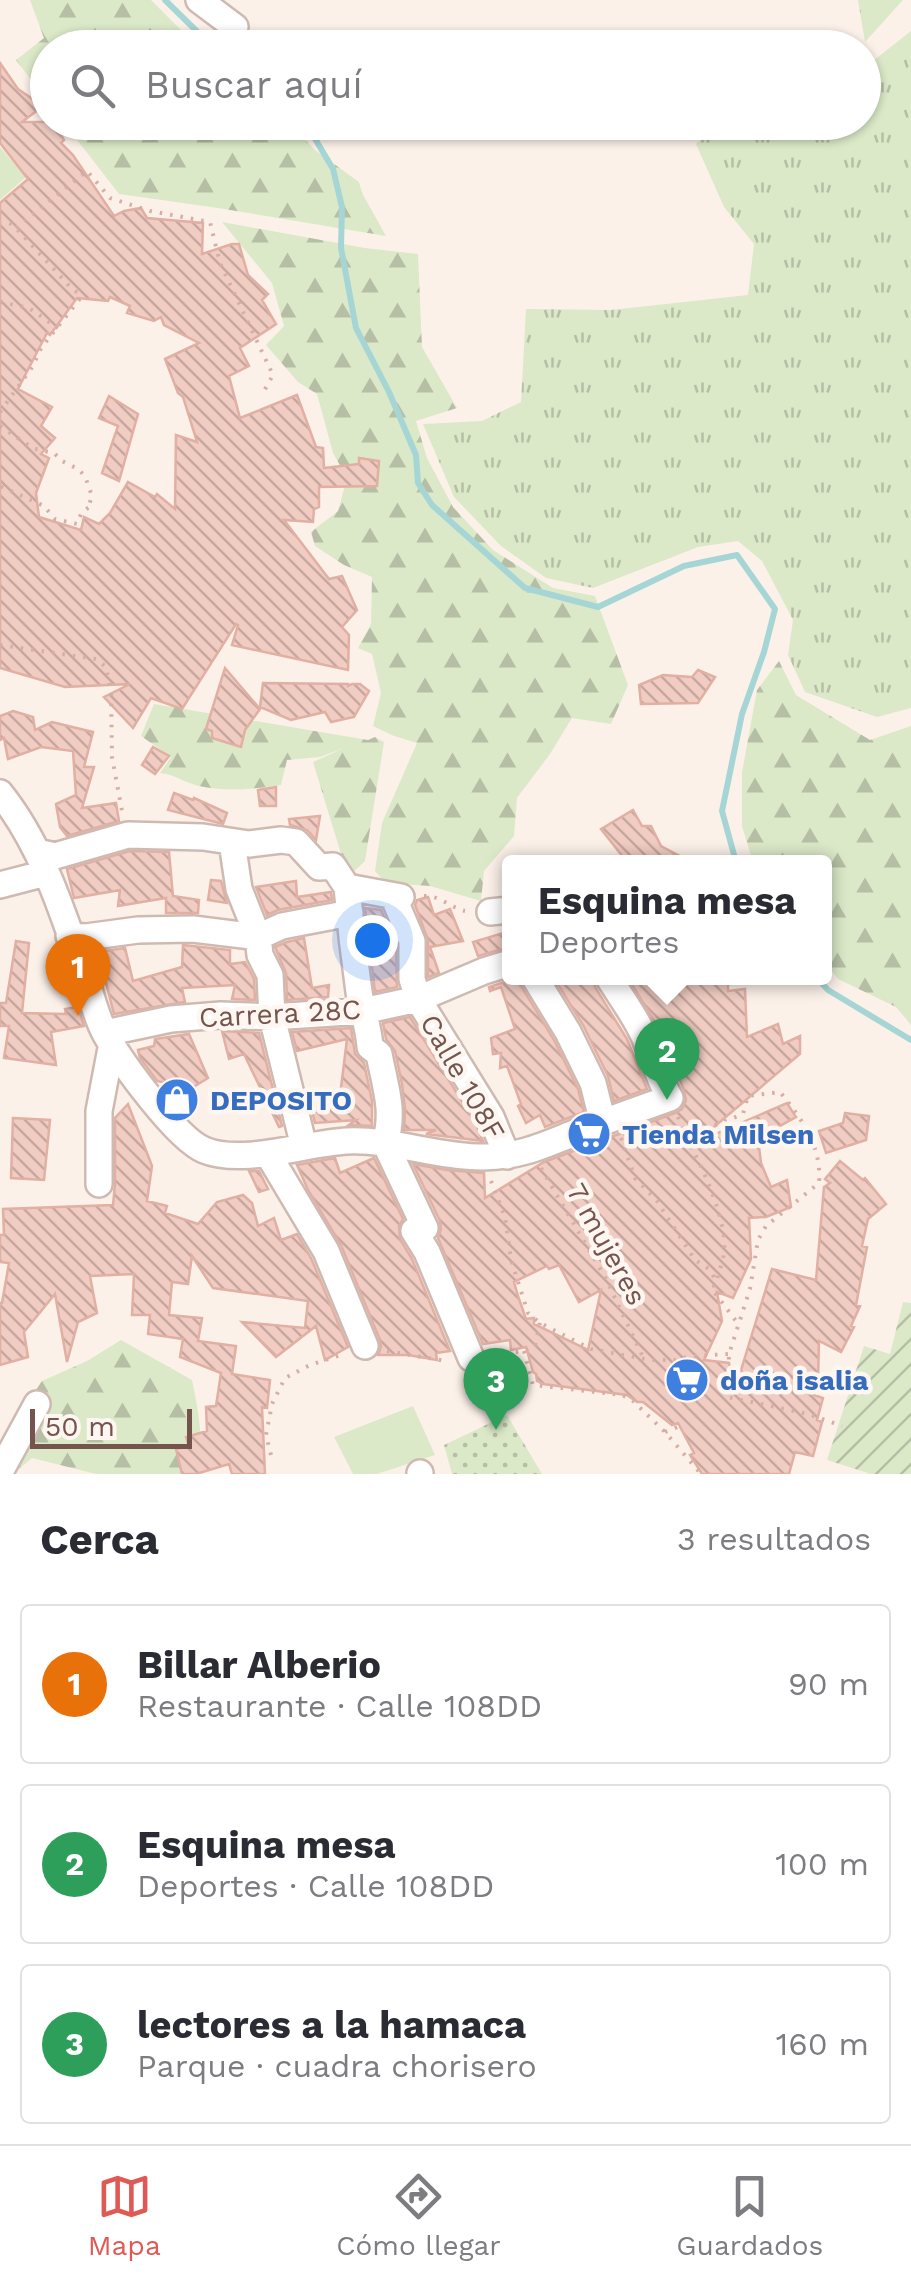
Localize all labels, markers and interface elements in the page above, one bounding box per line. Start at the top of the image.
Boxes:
search box [30,30,881,140]
icon: search [65,58,120,113]
text: Buscar aquí [145,63,363,107]
popup [502,855,832,985]
text: Esquina mesa [538,879,796,923]
your location [347,915,398,966]
text: Deportes [538,923,679,961]
pin: 1 [46,934,110,1016]
street label: Carrera 28C [198,993,362,1034]
street label: Calle 108F [413,1008,512,1146]
pin: 2 [634,1018,700,1100]
shop icon: DEPOSITO [154,1077,200,1123]
place label: DEPOSITO [210,1084,352,1117]
supermarket icon: Tienda Milsen [566,1111,612,1157]
place label: Tienda Milsen [622,1118,814,1151]
street label: 7 mujeres [560,1178,653,1311]
pin: 3 [464,1348,528,1430]
supermarket icon: doña isalia [664,1357,710,1403]
place label: doña isalia [720,1364,869,1397]
scale bar [30,1404,192,1448]
text: 50 m [45,1410,115,1443]
text: Cerca [40,1515,159,1564]
text: 3 resultados [677,1520,871,1558]
text: Billar Alberio [137,1643,381,1687]
text: 1 [68,1665,81,1703]
text: 90 m [788,1665,869,1703]
text: Restaurante · Calle 108DD [137,1687,542,1725]
text: Esquina mesa [137,1823,396,1867]
text: 2 [65,1845,84,1883]
text: 100 m [775,1845,869,1883]
text: Deportes · Calle 108DD [137,1867,494,1905]
text: lectores a la hamaca [137,2003,526,2047]
text: 3 [65,2025,84,2063]
text: 160 m [776,2025,869,2063]
text: Parque · cuadra chorisero [137,2047,537,2085]
tab: Mapa [88,2169,161,2262]
tab: Cómo llegar [336,2169,501,2262]
tab: Guardados [676,2169,823,2262]

